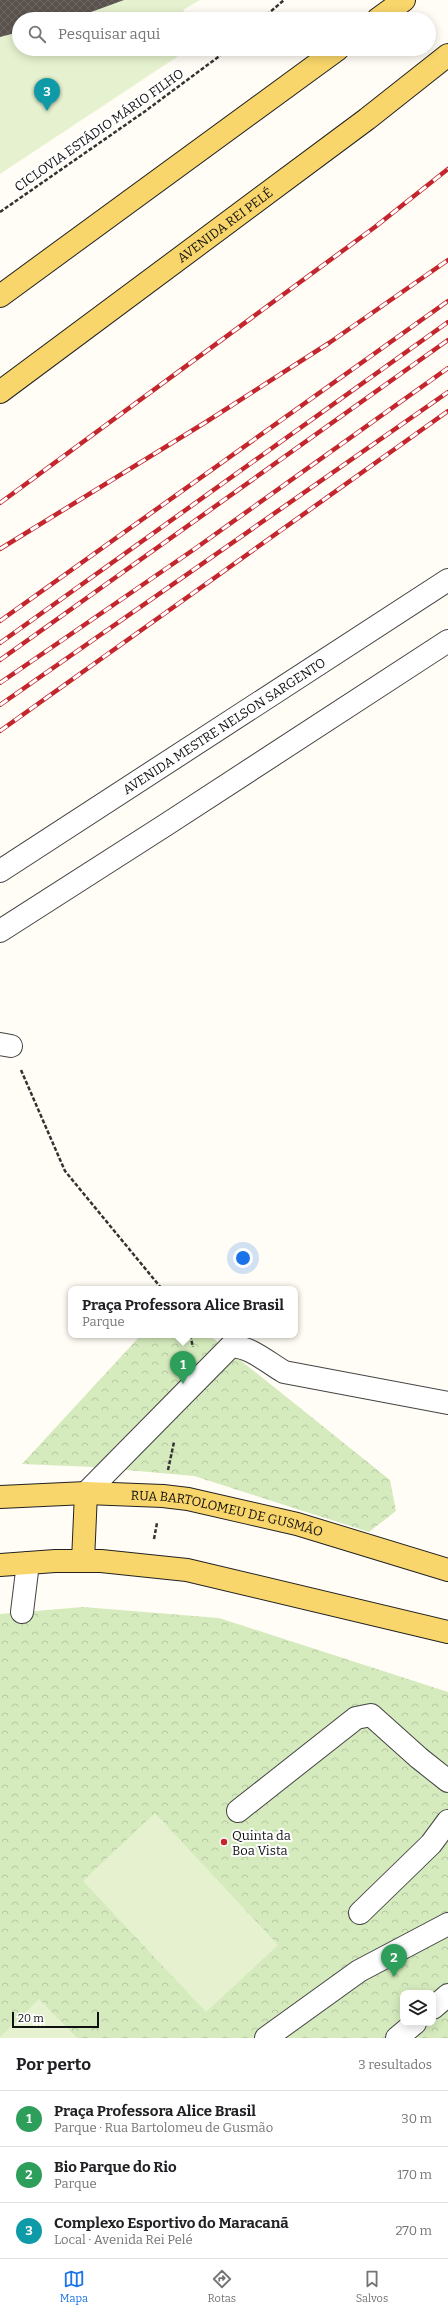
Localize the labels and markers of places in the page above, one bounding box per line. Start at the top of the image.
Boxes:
pin: 3 [34,78,60,111]
pin: 1 [170,1351,196,1384]
place label: Quinta da Boa Vista [232,1828,291,1858]
marker: Quinta da Boa Vista [219,1837,229,1847]
pin: 2 [381,1944,407,1977]

